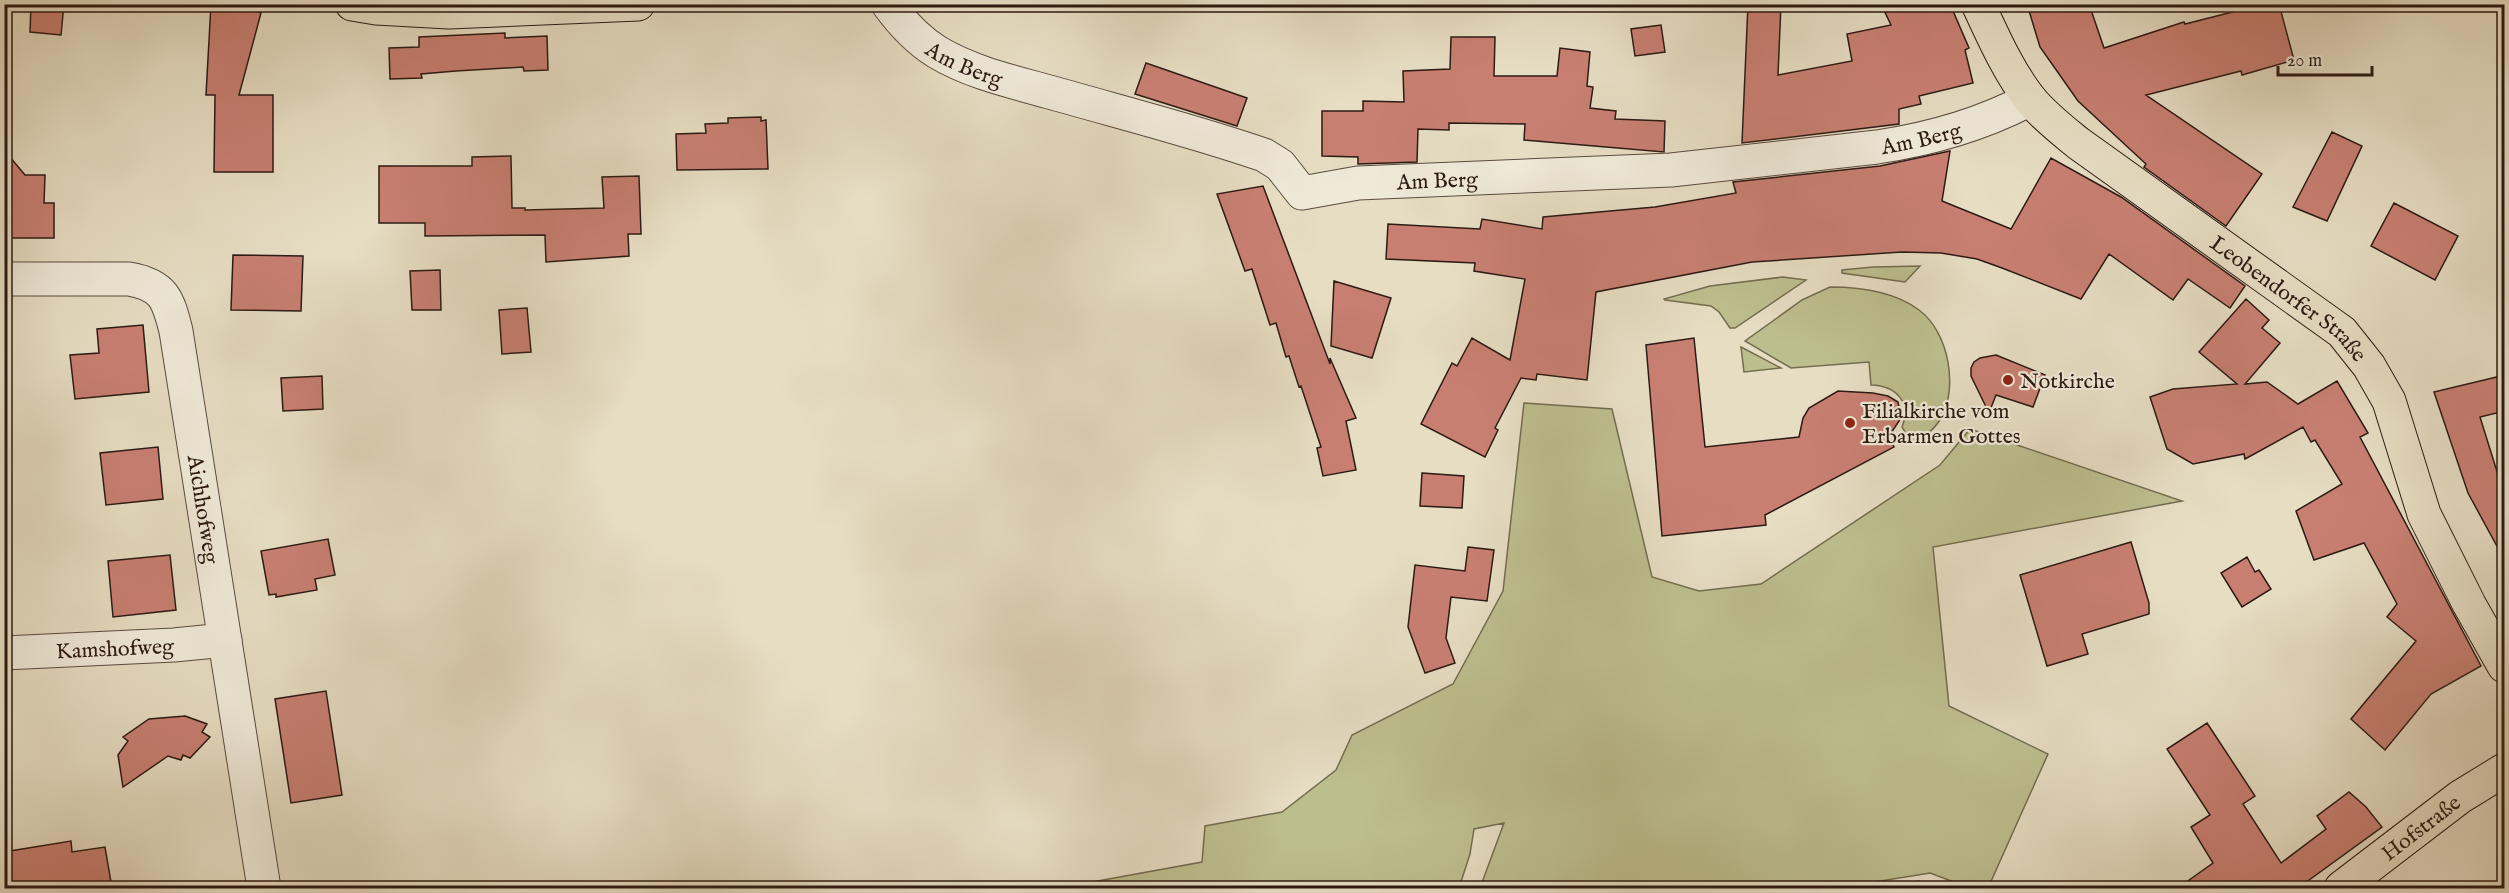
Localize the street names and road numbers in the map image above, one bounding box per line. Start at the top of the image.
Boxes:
street label: Am Berg [918,36,1007,95]
street label: Am Berg [1878,116,1966,162]
street label: Am Berg [1395,166,1480,197]
street label: Leobendorfer Straße [2204,230,2372,368]
street label: Aichhofweg [180,452,225,567]
street label: Kamshofweg [55,633,176,667]
street label: Hofstraße [2376,790,2467,868]

